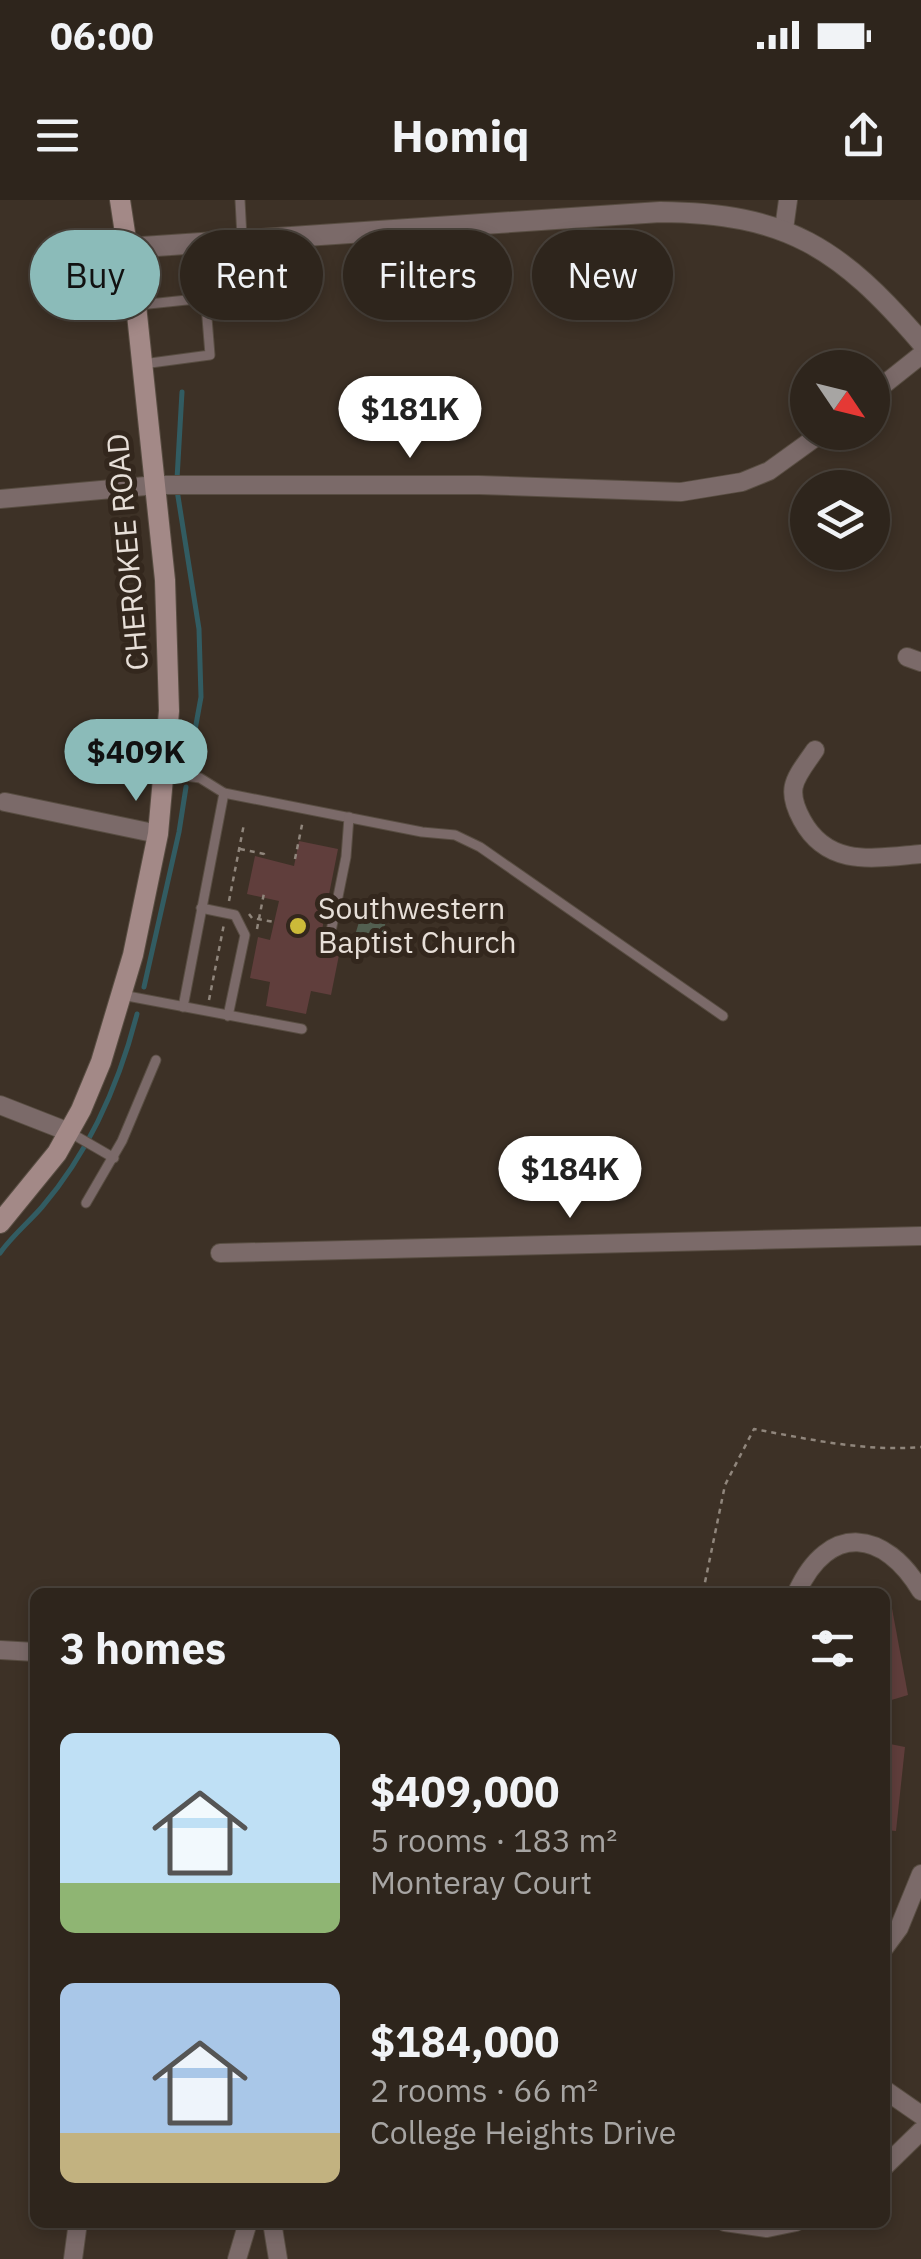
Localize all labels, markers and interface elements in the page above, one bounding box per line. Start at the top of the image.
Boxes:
text: 06:00 [50,11,154,60]
text: Homiq [391,106,530,164]
icon: menu [30,108,85,163]
icon: share [836,108,891,163]
chip: Buy [30,230,160,320]
chip: Rent [180,230,323,320]
chip: Filters [343,230,512,320]
chip: New [532,230,673,320]
north arrow [790,350,890,450]
map controls [790,350,890,570]
pin: $181K [340,376,480,461]
text: $181K [360,387,460,429]
street label: CHEROKEE ROAD [97,432,156,672]
button: layers [790,470,890,570]
pin: $409K [66,719,206,804]
text: $409K [86,730,186,772]
place label: Southwestern Baptist Church [318,888,517,961]
marker: Southwestern Baptist Church [287,915,309,937]
pin: $184K [500,1136,640,1221]
text: $184K [520,1147,620,1189]
text: 3 homes [60,1621,226,1676]
icon: filters [805,1621,860,1676]
text: $409,000 [370,1764,559,1819]
icon: home [140,1773,260,1893]
text: 5 rooms · 183 m² [370,1819,617,1861]
text: Monteray Court [370,1861,592,1903]
text: $184,000 [370,2014,559,2069]
icon: home [140,2023,260,2143]
text: 2 rooms · 66 m² [370,2069,598,2111]
text: College Heights Drive [370,2111,676,2153]

